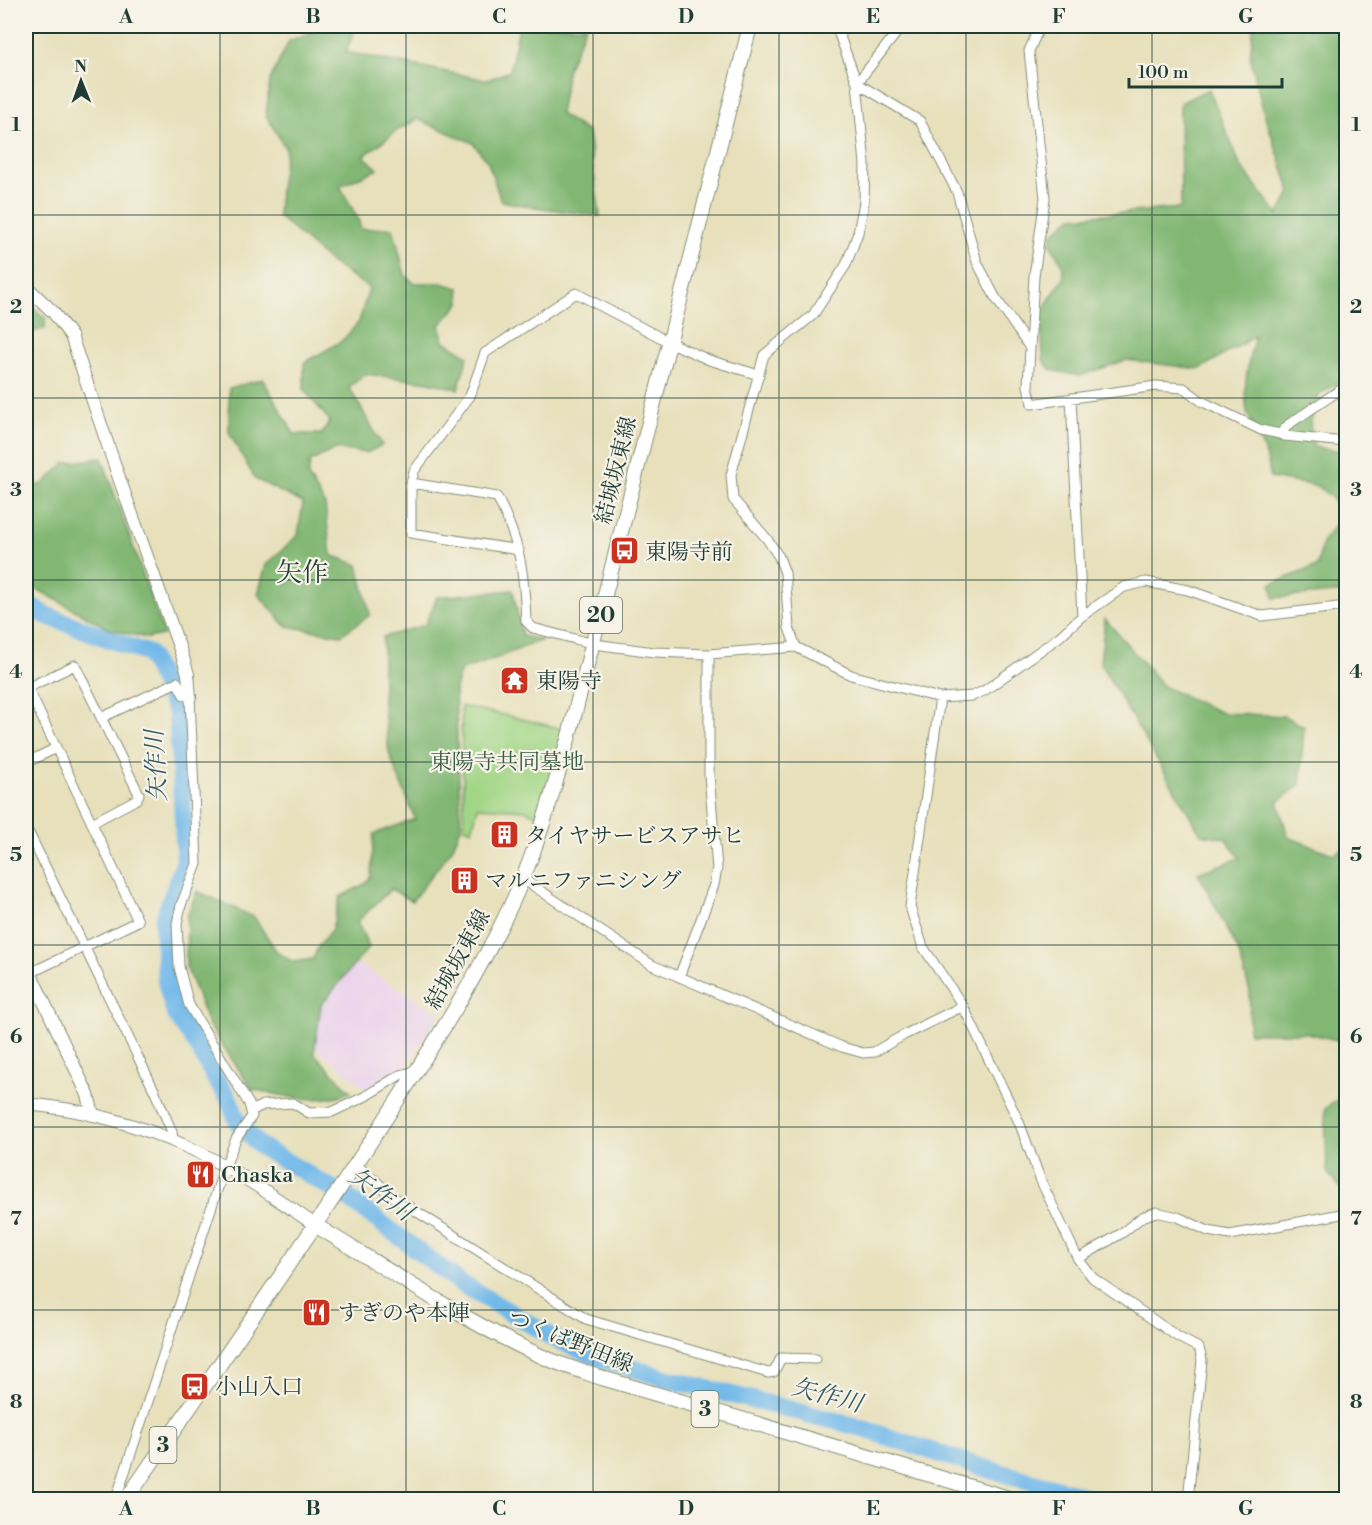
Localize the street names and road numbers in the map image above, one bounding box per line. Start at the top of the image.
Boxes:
street label: 結城坂東線 [590,414,643,527]
road number: 20 [580,597,622,633]
street label: 結城坂東線 [420,905,497,1014]
street label: つくば野田線 [504,1304,637,1379]
road number: 3 [692,1391,718,1427]
road number: 3 [150,1427,176,1463]

